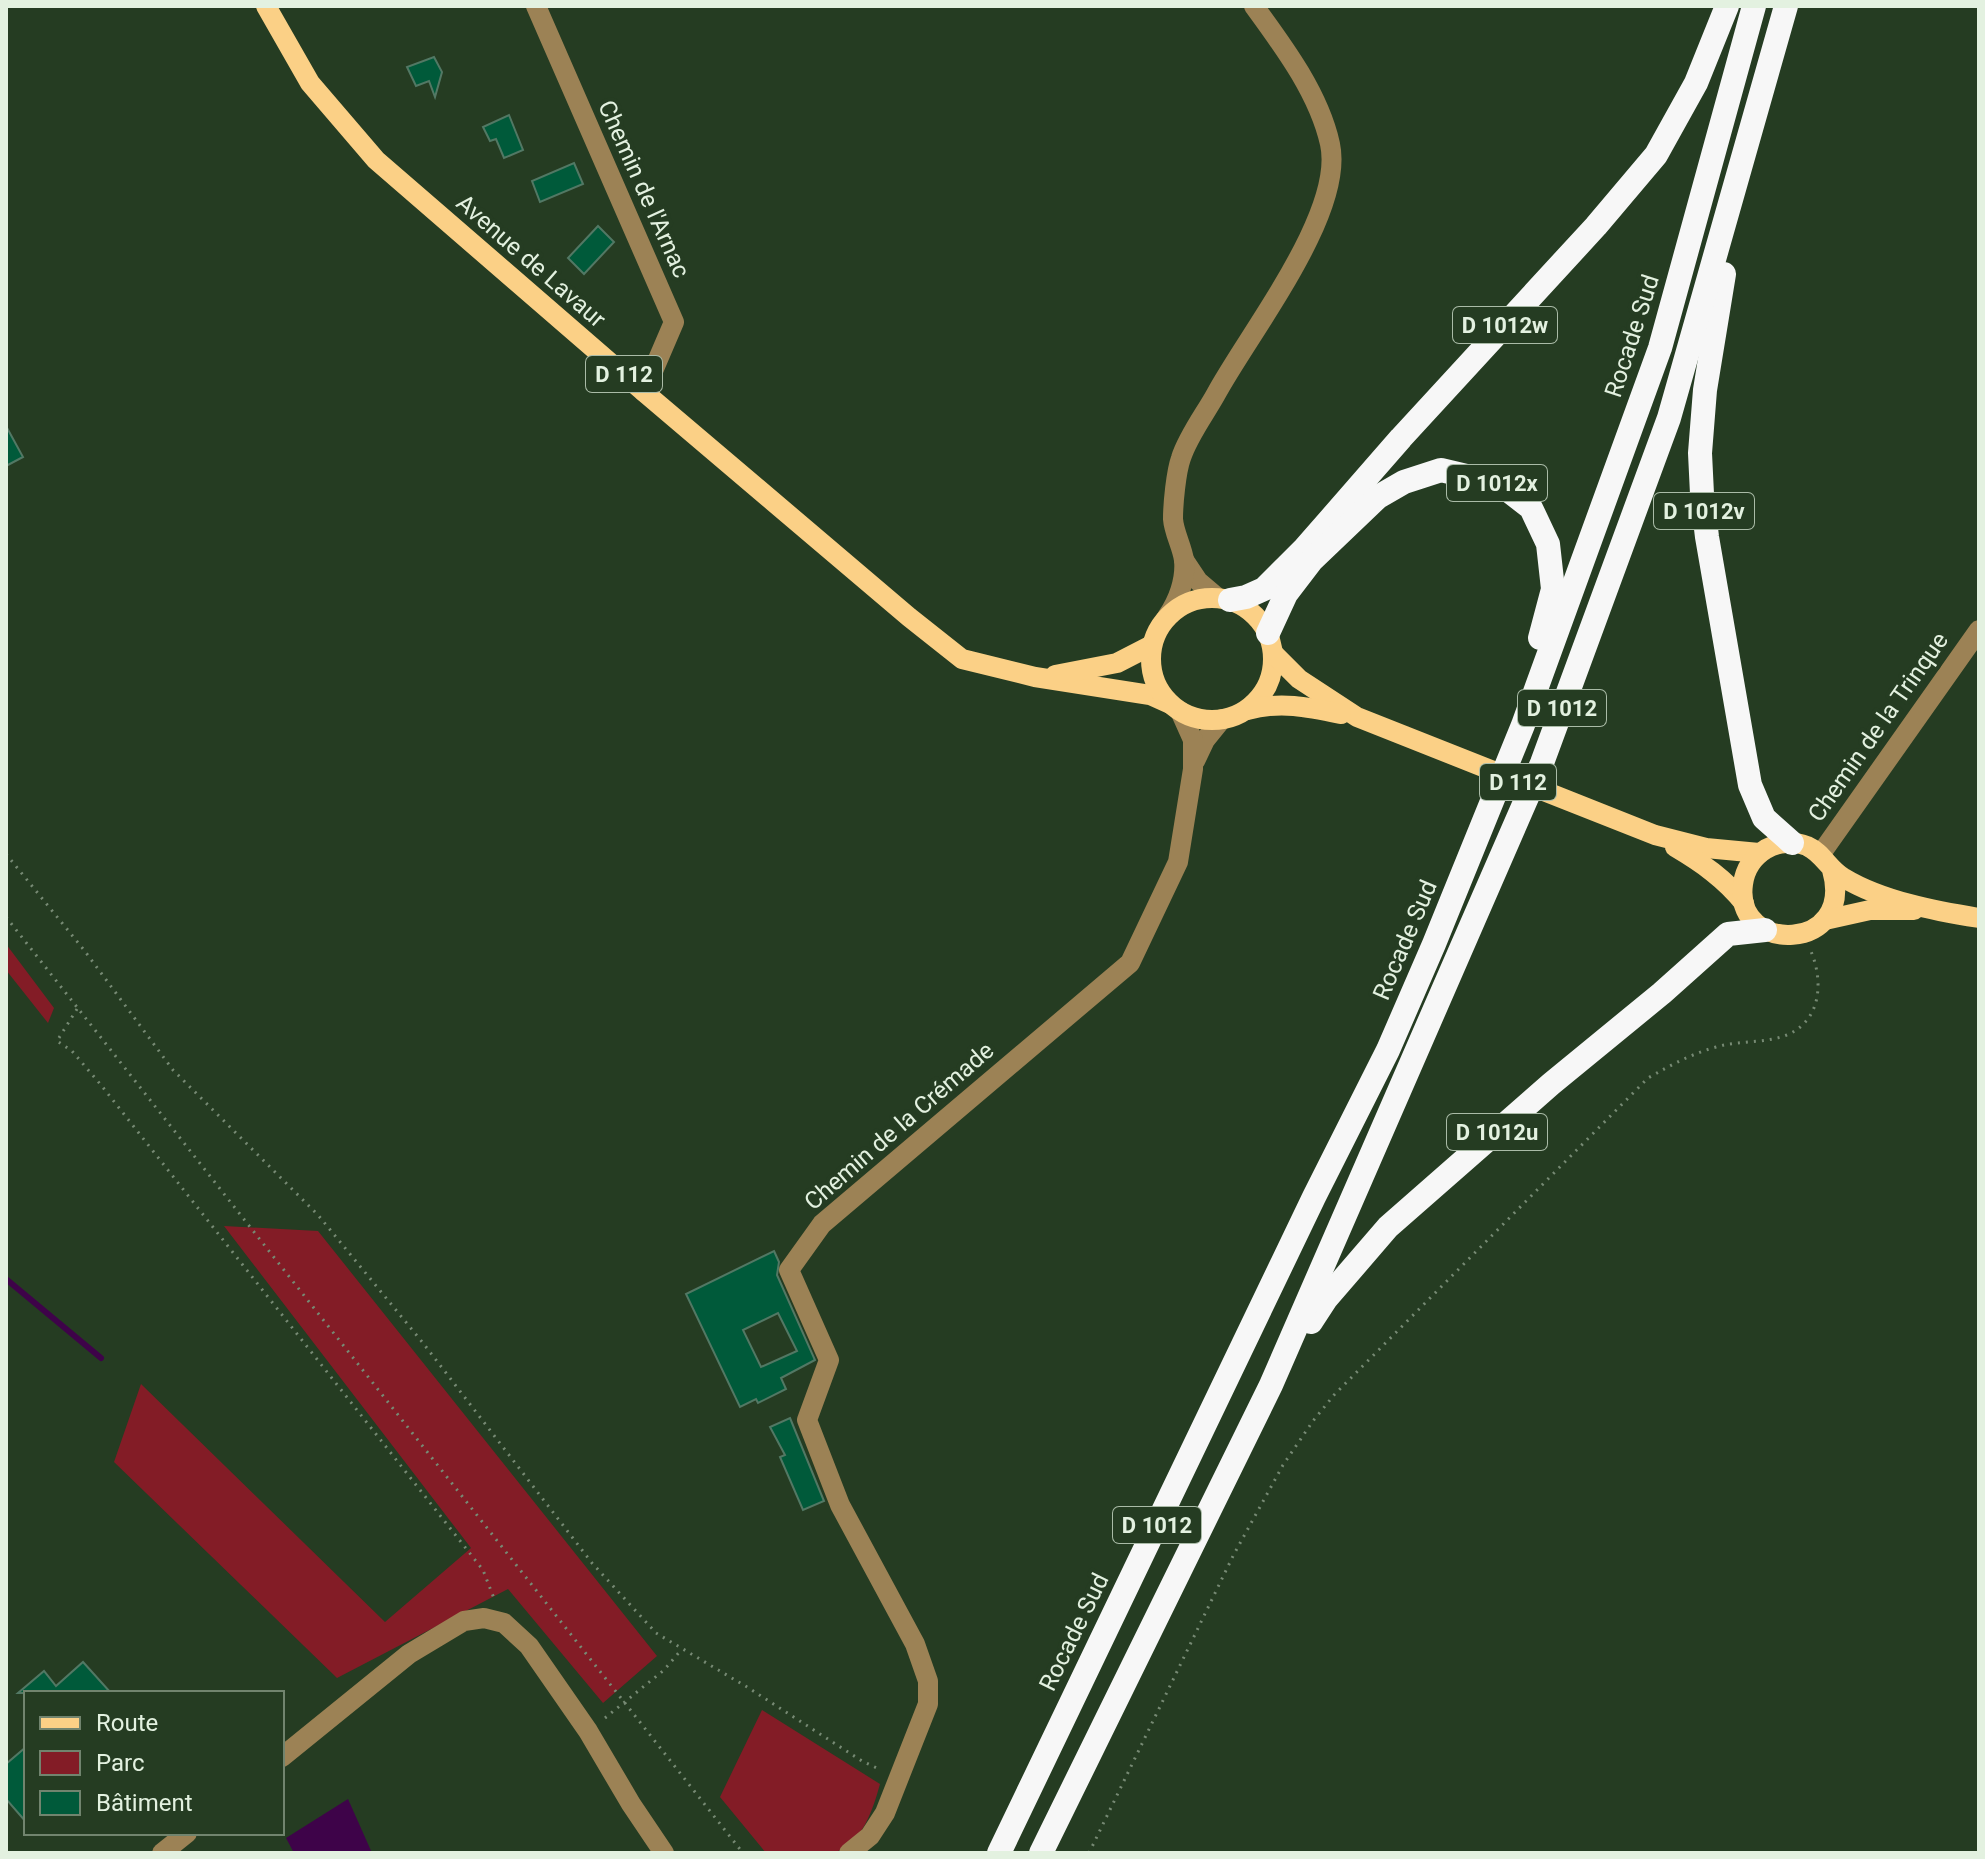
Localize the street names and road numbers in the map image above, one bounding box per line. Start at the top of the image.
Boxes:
street label: Chemin de l'Arnac [592,96,696,282]
street label: Avenue de Lavaur [451,189,611,333]
street label: Rocade Sud [1599,271,1665,401]
road number: D 1012w [1453,307,1557,343]
road number: D 112 [586,356,662,392]
road number: D 1012x [1447,465,1547,501]
road number: D 1012v [1654,493,1754,529]
street label: Chemin de la Trinque [1802,627,1954,827]
road number: D 1012 [1518,690,1606,726]
road number: D 112 [1480,764,1556,800]
street label: Rocade Sud [1367,876,1443,1004]
street label: Chemin de la Crémade [799,1036,999,1216]
road number: D 1012u [1447,1114,1547,1150]
road number: D 1012 [1113,1507,1201,1543]
street label: Rocade Sud [1034,1569,1114,1695]

